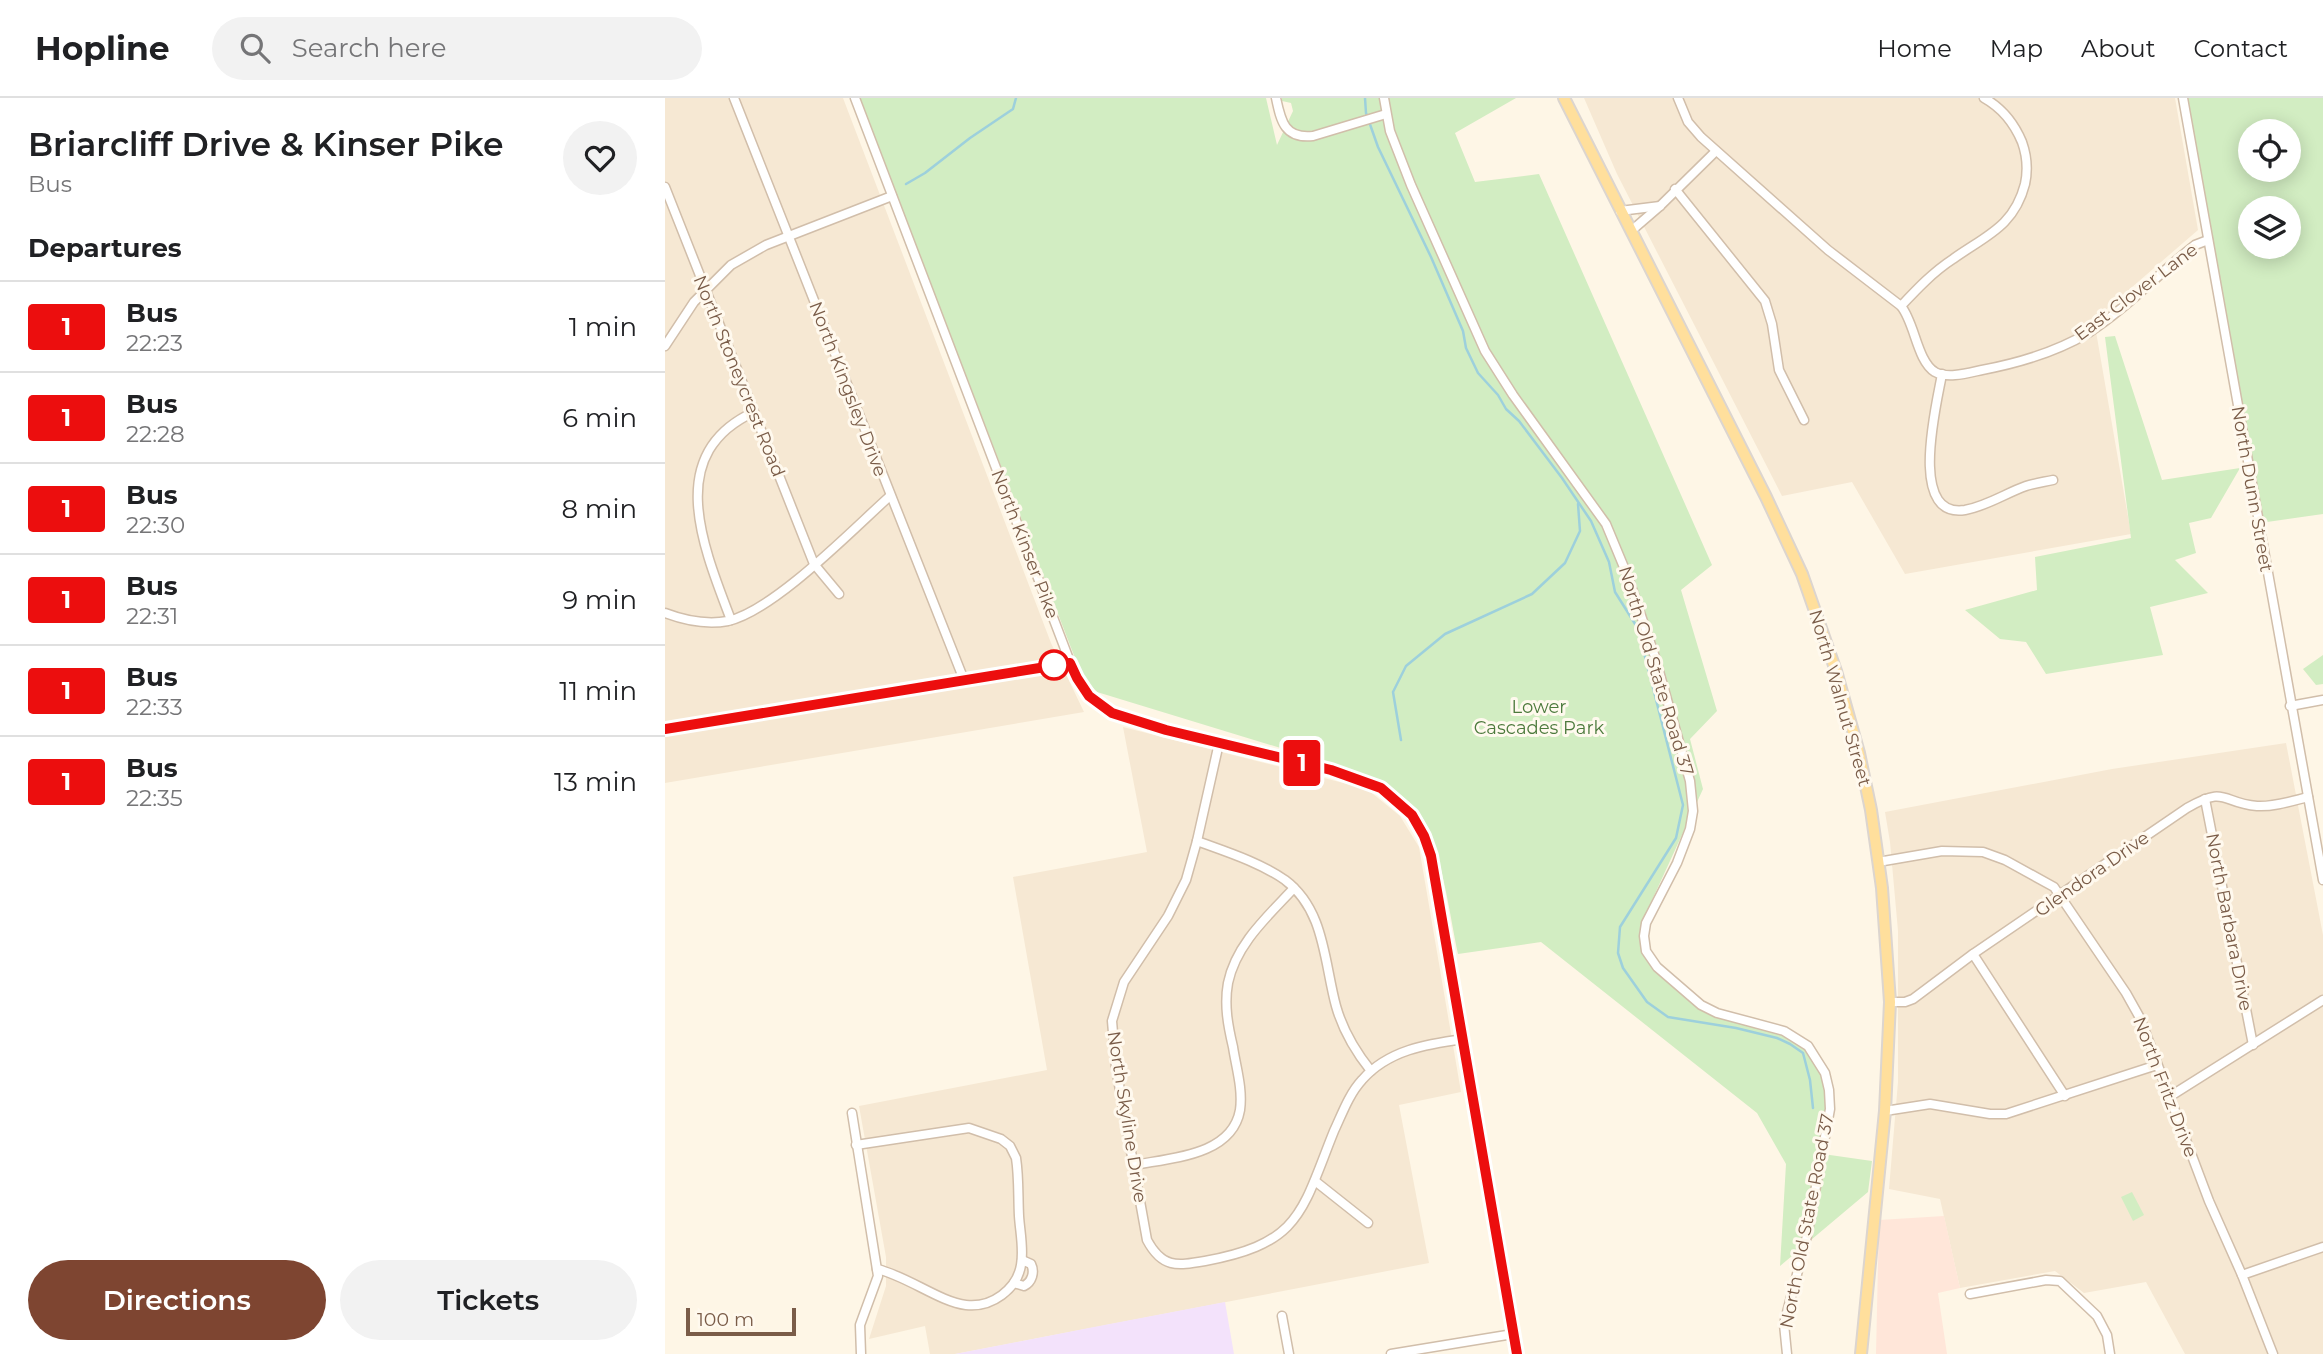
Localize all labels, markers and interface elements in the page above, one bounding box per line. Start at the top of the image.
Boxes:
search box [212,17,702,80]
text: Hopline [35,28,170,68]
icon: search [236,29,274,67]
text: Search here [292,32,446,64]
text: Home [1877,34,1952,63]
text: Map [1990,34,2043,63]
text: About [2081,34,2155,63]
text: Contact [2193,34,2288,63]
map controls [2238,119,2301,259]
button: locate [2238,119,2301,182]
button: heart [563,121,637,195]
text: Briarcliff Drive & Kinser Pike [28,124,504,164]
text: Bus [28,170,72,198]
button: layers [2238,196,2301,259]
text: Departures [28,232,182,264]
street label: East Clover Lane [2070,238,2202,345]
street label: North Stoneycrest Road [688,272,790,480]
text: Bus [126,297,178,329]
street label: North Kingsley Drive [804,298,892,480]
text: 1 min [569,311,637,343]
text: 1 [62,312,71,341]
text: 22:23 [126,329,183,357]
text: Bus [126,388,178,420]
text: 6 min [562,402,637,434]
text: 1 [62,403,71,432]
street label: North Dunn Street [2227,404,2277,574]
text: 22:28 [126,420,185,448]
street label: North Kinser Pike [986,466,1064,622]
text: Bus [126,479,178,511]
text: 8 min [561,493,637,525]
text: 1 [62,494,71,523]
text: 22:30 [126,511,185,539]
street label: North Old State Road 37 [1614,564,1698,778]
text: Bus [126,570,178,602]
text: 9 min [562,584,637,616]
text: 1 [62,585,71,614]
text: 22:31 [126,602,178,630]
street label: North Walnut Street [1804,607,1876,789]
unlabelled marker [1039,650,1069,680]
text: Bus [126,661,178,693]
text: 11 min [559,675,637,707]
text: 1 [62,676,71,705]
text: 22:33 [126,693,183,721]
park label: Lower Cascades Park [1474,696,1604,739]
line badge: 1 [1279,740,1325,786]
text: 1 [1297,748,1307,777]
text: Bus [126,752,178,784]
text: 13 min [554,766,637,798]
text: 1 [62,767,71,796]
text: 22:35 [126,784,183,812]
street label: Glendora Drive [2031,826,2153,922]
street label: North Barbara Drive [2201,831,2257,1013]
street label: North Fritz Drive [2128,1014,2202,1161]
street label: North Skyline Drive [1103,1030,1151,1204]
street label: North Old State Road 37 [1775,1112,1839,1330]
button: Directions [28,1260,326,1340]
button: Tickets [340,1260,637,1340]
scale bar [686,1305,796,1337]
text: 100 m [697,1308,754,1331]

